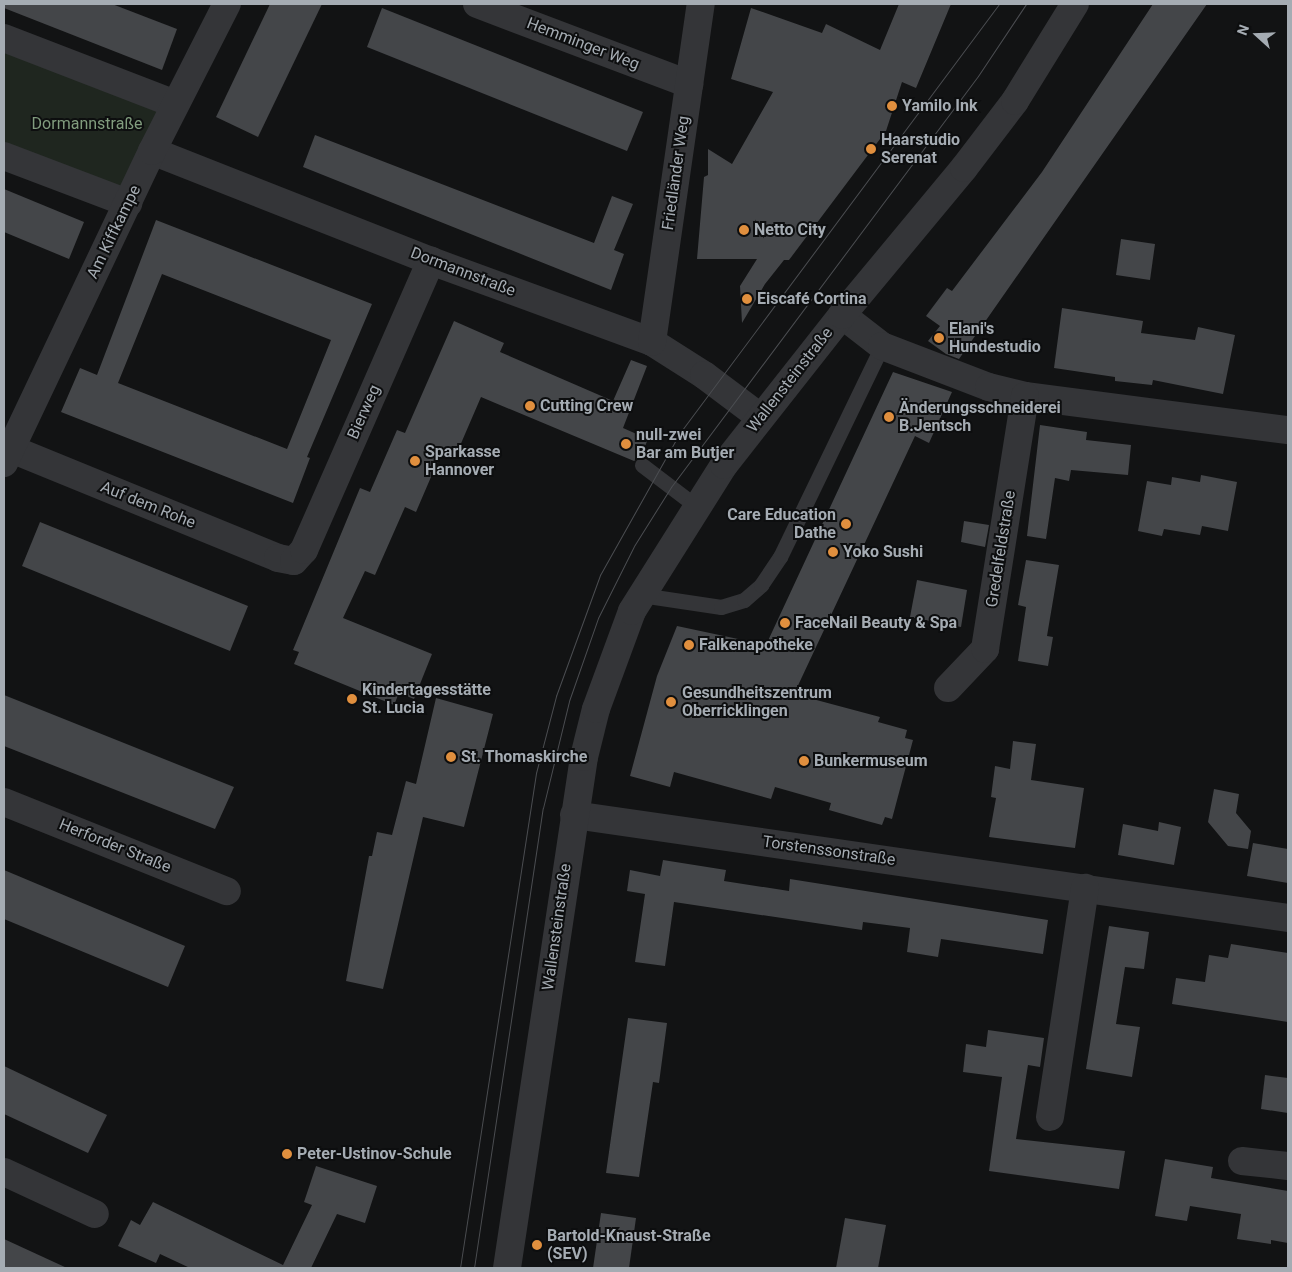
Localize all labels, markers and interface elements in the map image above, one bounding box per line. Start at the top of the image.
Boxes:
north arrow [1232,10,1282,60]
street label: Hemminger Weg [524,14,642,74]
text: N [1234,22,1252,37]
place label: Yamilo Ink [902,96,977,116]
marker: Yamilo Ink [886,100,898,112]
park label: Dormannstraße [32,114,142,134]
street label: Friedländer Weg [658,115,694,231]
place label: Haarstudio Serenat [881,130,960,168]
marker: Haarstudio Serenat [865,143,877,155]
street label: Am Kiffkampe [83,182,145,282]
place label: Netto City [754,220,826,240]
marker: Netto City [738,224,750,236]
street label: Dormannstraße [408,243,518,301]
place label: Eiscafé Cortina [757,289,866,309]
marker: Eiscafé Cortina [741,293,753,305]
place label: Elani's Hundestudio [949,319,1041,357]
street label: Wallensteinstraße [743,324,837,436]
marker: Elani's Hundestudio [933,332,945,344]
street label: Bierweg [344,382,384,442]
place label: Cutting Crew [540,396,633,416]
place label: Änderungsschneiderei B.Jentsch [899,398,1061,436]
marker: Cutting Crew [524,400,536,412]
marker: Änderungsschneiderei B.Jentsch [883,411,895,423]
place label: null-zwei Bar am Butjer [636,425,734,463]
marker: null-zwei Bar am Butjer [620,438,632,450]
place label: Sparkasse Hannover [425,442,500,480]
marker: Sparkasse Hannover [409,455,421,467]
street label: Auf dem Rohe [98,477,198,533]
street label: Gredelfeldstraße [982,489,1020,609]
place label: Care Education Dathe [727,505,836,543]
marker: Care Education Dathe [840,518,852,530]
place label: Yoko Sushi [843,542,923,562]
marker: Yoko Sushi [827,546,839,558]
place label: FaceNail Beauty & Spa [795,613,957,633]
marker: FaceNail Beauty & Spa [779,617,791,629]
place label: Falkenapotheke [699,635,813,655]
marker: Falkenapotheke [683,639,695,651]
place label: Kindertagesstätte St. Lucia [362,680,491,718]
place label: Gesundheitszentrum Oberricklingen [682,683,832,721]
marker: Kindertagesstätte St. Lucia [346,693,358,705]
marker: Gesundheitszentrum Oberricklingen [664,695,678,709]
place label: St. Thomaskirche [461,747,588,767]
marker: St. Thomaskirche [445,751,457,763]
place label: Bunkermuseum [814,751,928,771]
marker: Bunkermuseum [798,755,810,767]
street label: Herforder Straße [56,815,174,877]
street label: Torstenssonstraße [761,832,897,870]
street label: Wallensteinstraße [539,862,575,992]
place label: Peter-Ustinov-Schule [297,1144,452,1164]
marker: Peter-Ustinov-Schule [281,1148,293,1160]
place label: Bartold-Knaust-Straße (SEV) [547,1226,711,1264]
marker: Bartold-Knaust-Straße (SEV) [531,1239,543,1251]

